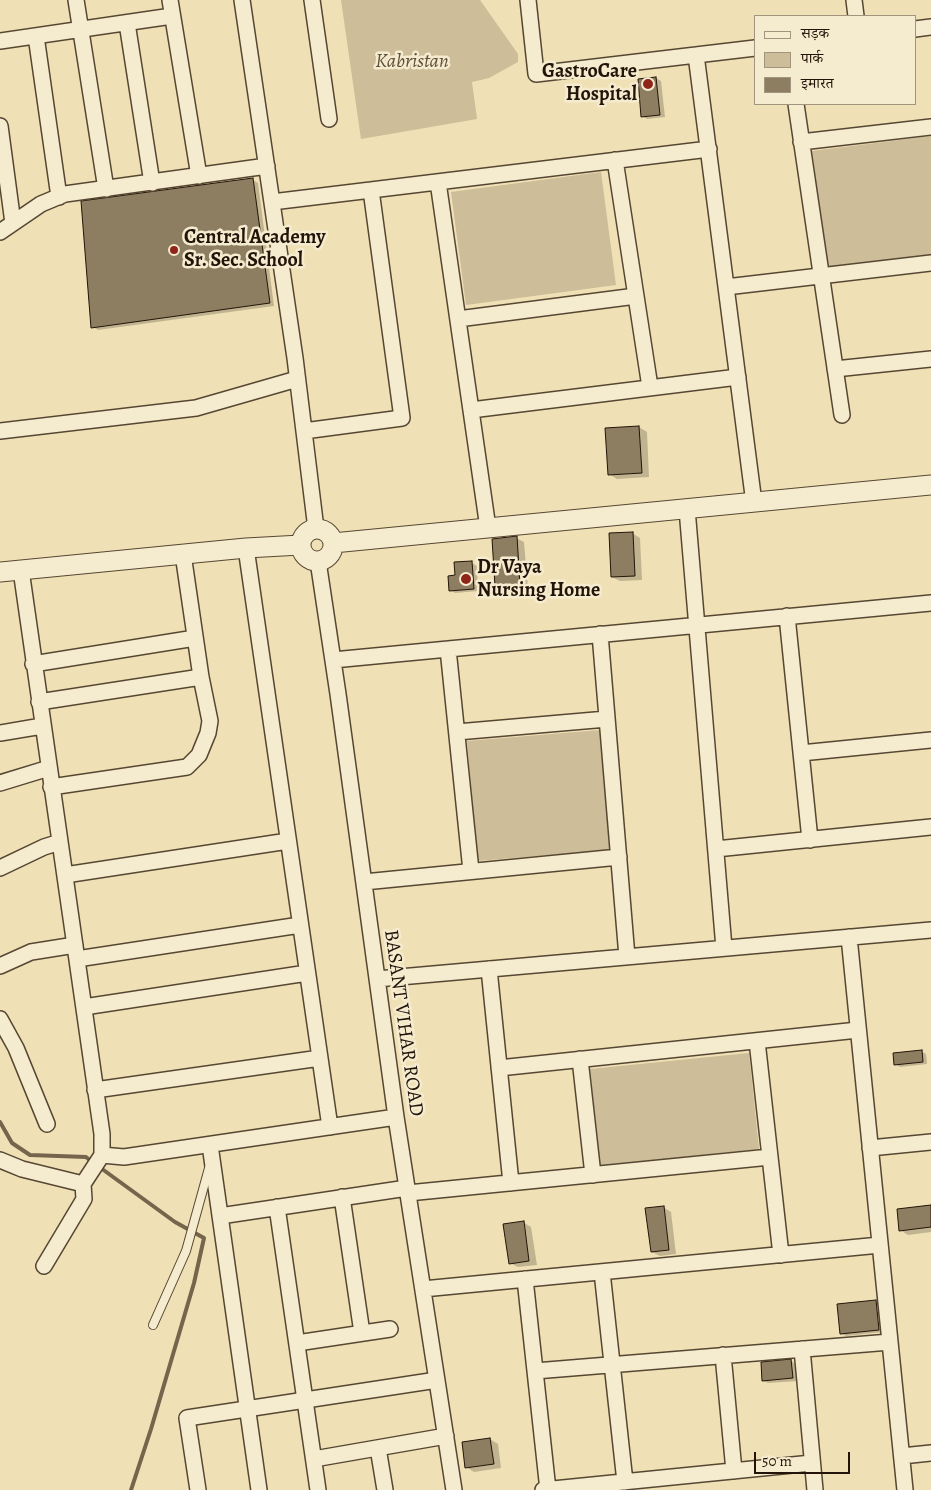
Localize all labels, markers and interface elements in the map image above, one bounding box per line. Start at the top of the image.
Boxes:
legend [754,15,916,105]
text: सड़क [801,23,829,43]
text: पार्क [801,48,823,68]
park label: Kabristan [375,50,449,74]
place label: GastroCare Hospital [542,60,637,107]
text: इमारत [801,73,834,93]
marker: GastroCare Hospital [641,77,655,91]
place label: Central Academy Sr. Sec. School [184,226,325,273]
marker: Central Academy Sr. Sec. School [168,244,180,256]
place label: Dr Vaya Nursing Home [477,556,600,603]
marker: Dr Vaya Nursing Home [459,572,473,586]
street label: BASANT VIHAR ROAD [378,928,428,1118]
scale bar [756,1442,852,1474]
text: 50 m [762,1451,792,1471]

